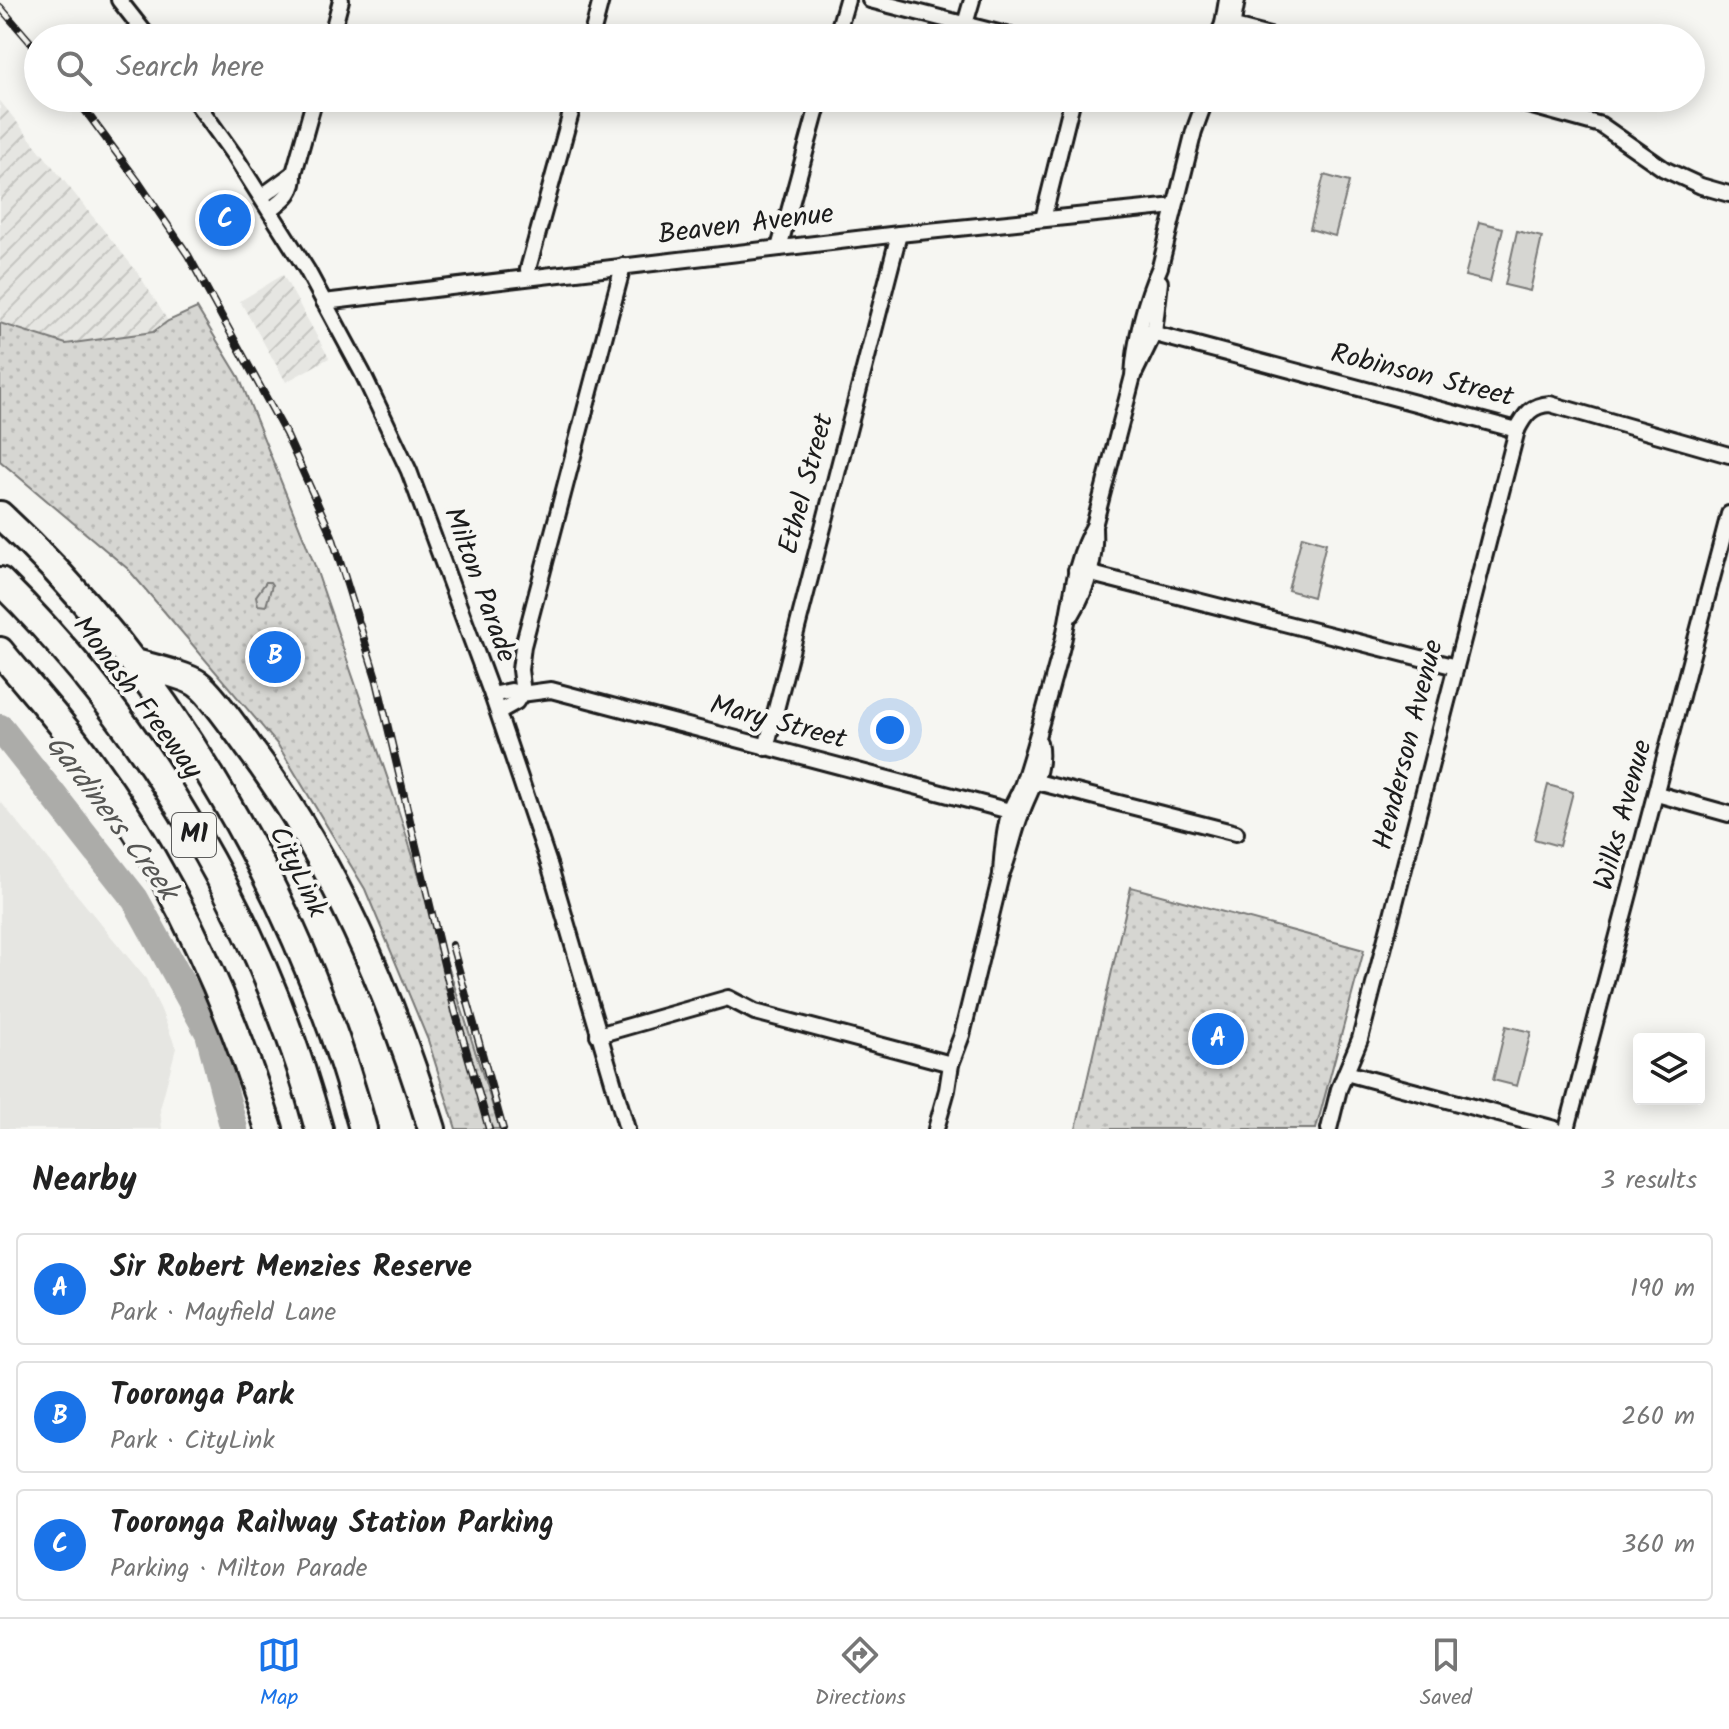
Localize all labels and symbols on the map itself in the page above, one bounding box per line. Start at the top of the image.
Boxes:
pin: C [199,190,251,250]
street label: Beaven Avenue [656,192,837,258]
street label: Robinson Street [1326,332,1519,421]
street label: Ethel Street [767,408,848,559]
street label: Milton Parade [430,501,528,669]
street label: Monash Freeway [60,607,214,790]
pin: B [249,627,301,687]
street label: Henderson Avenue [1361,635,1457,855]
street label: Mary Street [705,683,852,763]
your location [870,710,910,750]
water label: Gardiners Creek [32,725,192,915]
street label: Wilks Avenue [1582,734,1666,895]
road number: M1 [172,813,216,857]
street label: CityLink [255,818,339,926]
pin: A [1192,1009,1244,1069]

